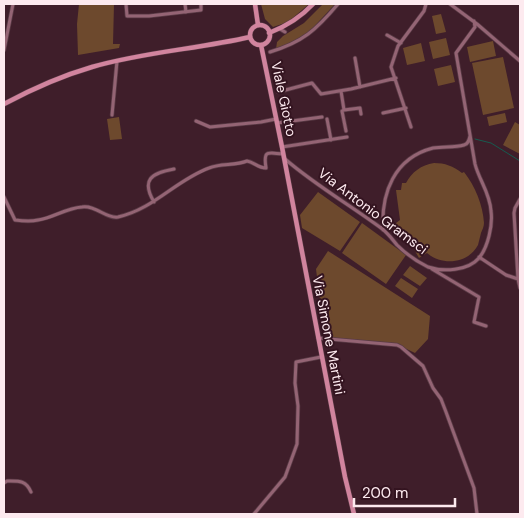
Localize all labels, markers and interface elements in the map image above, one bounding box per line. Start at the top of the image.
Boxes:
street label: Viale Giotto [267,60,301,138]
street label: Via Antonio Gramsci [315,164,431,258]
street label: Via Simone Martini [309,274,349,396]
scale bar [354,476,455,508]
text: 200 m [362,483,408,503]

